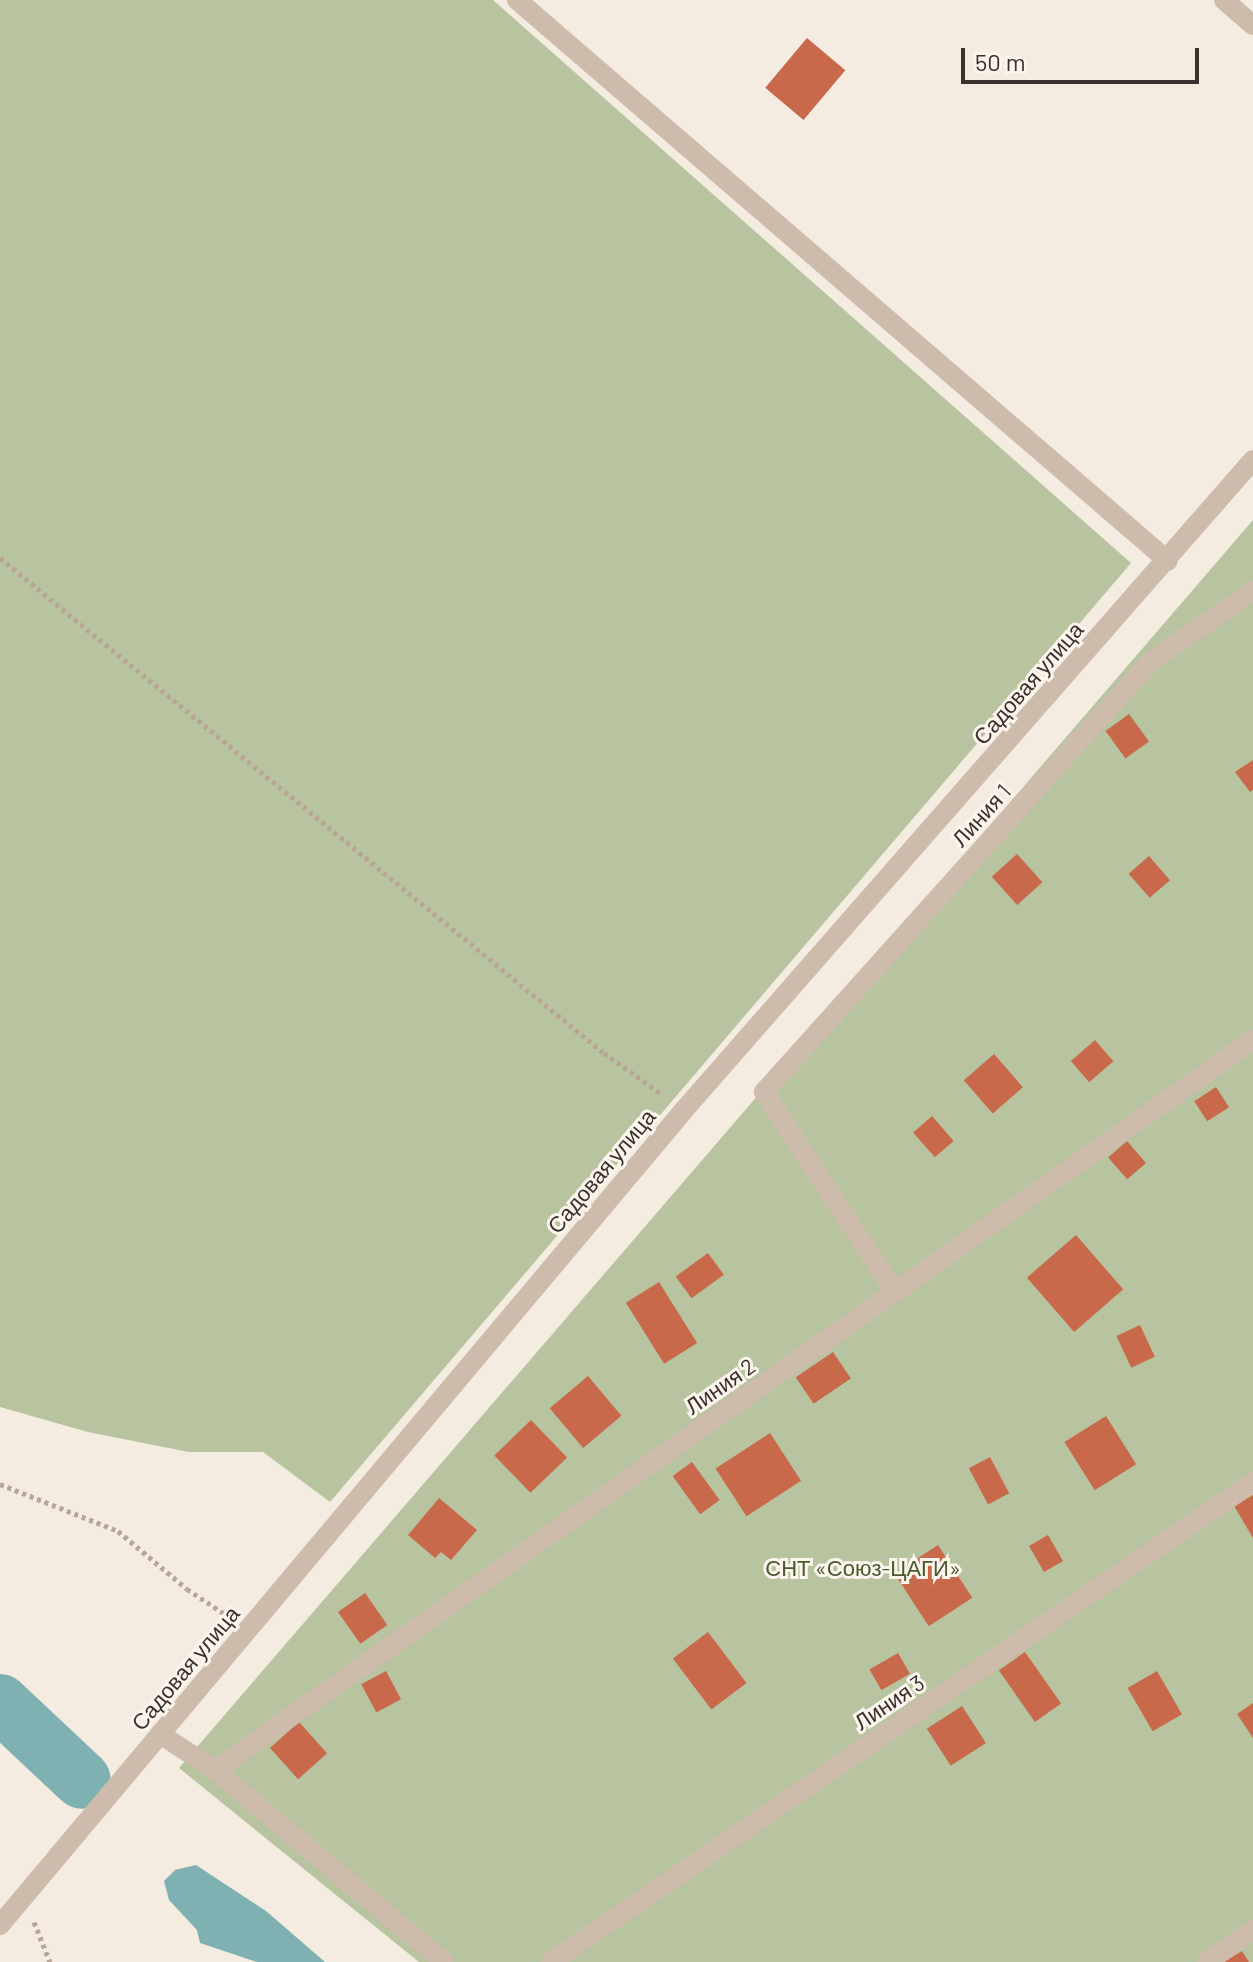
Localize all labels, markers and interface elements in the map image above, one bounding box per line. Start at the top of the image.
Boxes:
scale bar [965,32,1203,82]
text: 50 m [975,47,1026,76]
street label: Садовая улица [968,616,1088,750]
street label: Линия 1 [946,778,1016,852]
street label: Садовая улица [541,1104,661,1238]
street label: Линия 2 [680,1352,760,1420]
park label: СНТ «Союз-ЦАГИ» [765,1555,961,1581]
street label: Садовая улица [125,1601,245,1735]
street label: Линия 3 [849,1669,929,1735]

